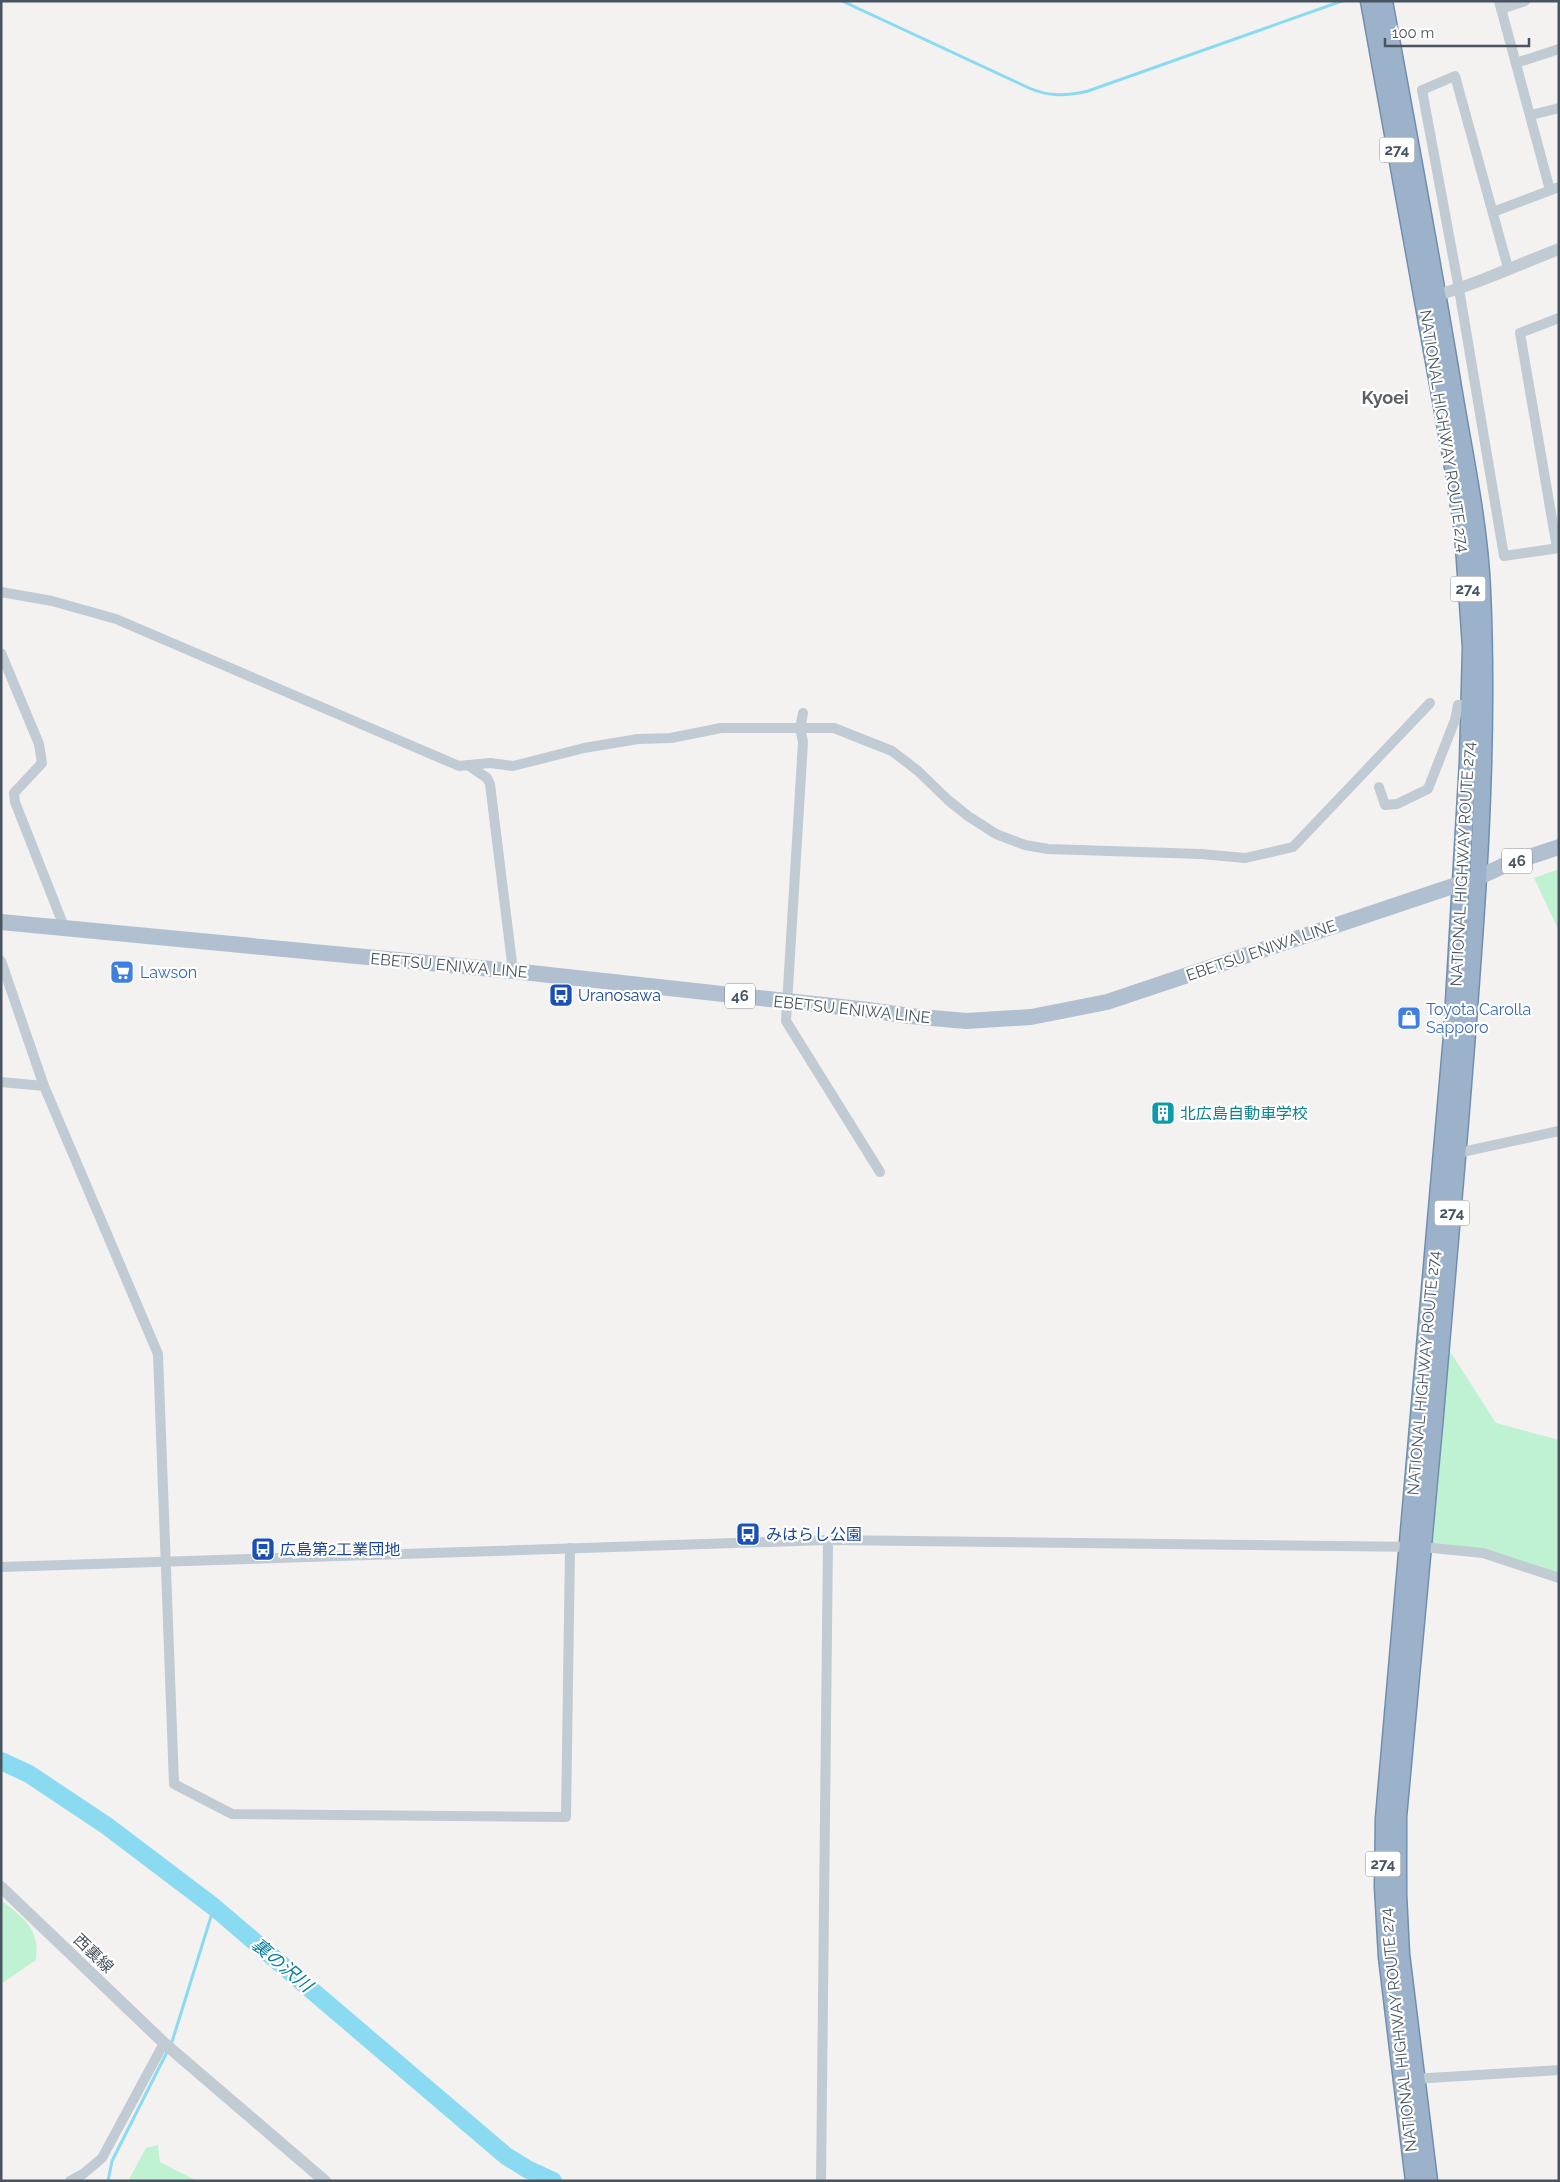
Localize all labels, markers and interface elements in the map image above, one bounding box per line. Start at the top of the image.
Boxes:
scale bar [1385,15,1529,47]
text: 100 m [1392,24,1434,42]
road number: 274 [1380,138,1414,162]
street label: NATIONAL HIGHWAY ROUTE 274 [1416,309,1473,554]
district label: Kyoei [1361,387,1409,408]
road number: 274 [1450,576,1486,602]
street label: NATIONAL HIGHWAY ROUTE 274 [1447,741,1478,987]
road number: 46 [1502,848,1532,874]
street label: EBETSU ENIWA LINE [1184,916,1339,985]
street label: EBETSU ENIWA LINE [370,949,528,982]
supermarket icon: Lawson [109,959,135,985]
place label: Lawson [140,963,197,982]
bus stop icon: Uranosawa [548,982,574,1008]
road number: 46 [725,984,755,1008]
place label: Uranosawa [578,986,661,1005]
street label: EBETSU ENIWA LINE [773,992,931,1027]
place label: Toyota Carolla Sapporo [1426,1000,1531,1037]
shop icon: Toyota Carolla Sapporo [1396,1005,1422,1031]
building icon: 北広島自動車学校 [1150,1100,1176,1126]
place label: 北広島自動車学校 [1180,1104,1308,1123]
road number: 274 [1434,1200,1470,1226]
street label: NATIONAL HIGHWAY ROUTE 274 [1403,1250,1444,1496]
bus stop icon: みはらし公園 [735,1521,761,1547]
place label: みはらし公園 [766,1525,862,1544]
bus stop icon: 広島第2工業団地 [250,1536,276,1562]
place label: 広島第2工業団地 [280,1540,400,1559]
road number: 274 [1366,1852,1400,1876]
street label: NATIONAL HIGHWAY ROUTE 274 [1376,1907,1421,2153]
street label: 西裏線 [70,1930,118,1977]
water label: 裏の沢川 [248,1933,318,1997]

